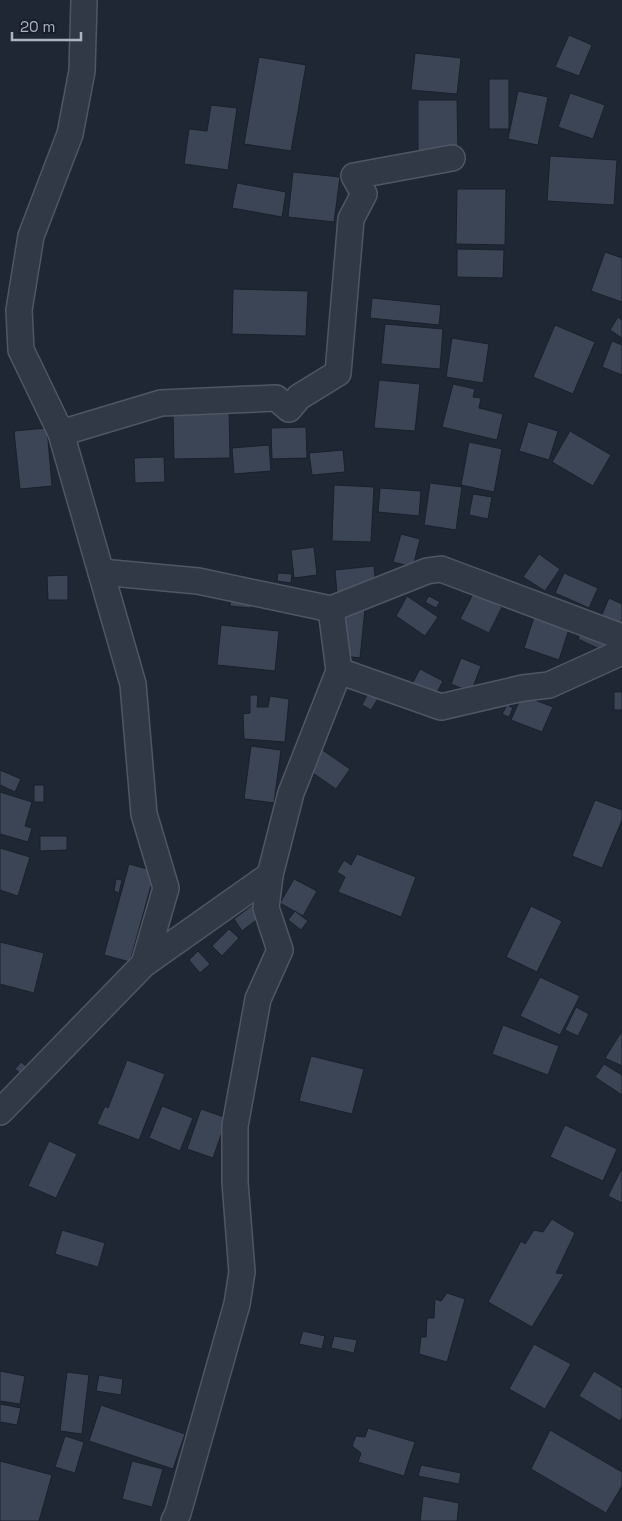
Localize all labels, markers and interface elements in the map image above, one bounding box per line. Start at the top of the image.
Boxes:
scale bar [12,10,81,42]
text: 20 m [20,17,55,36]

